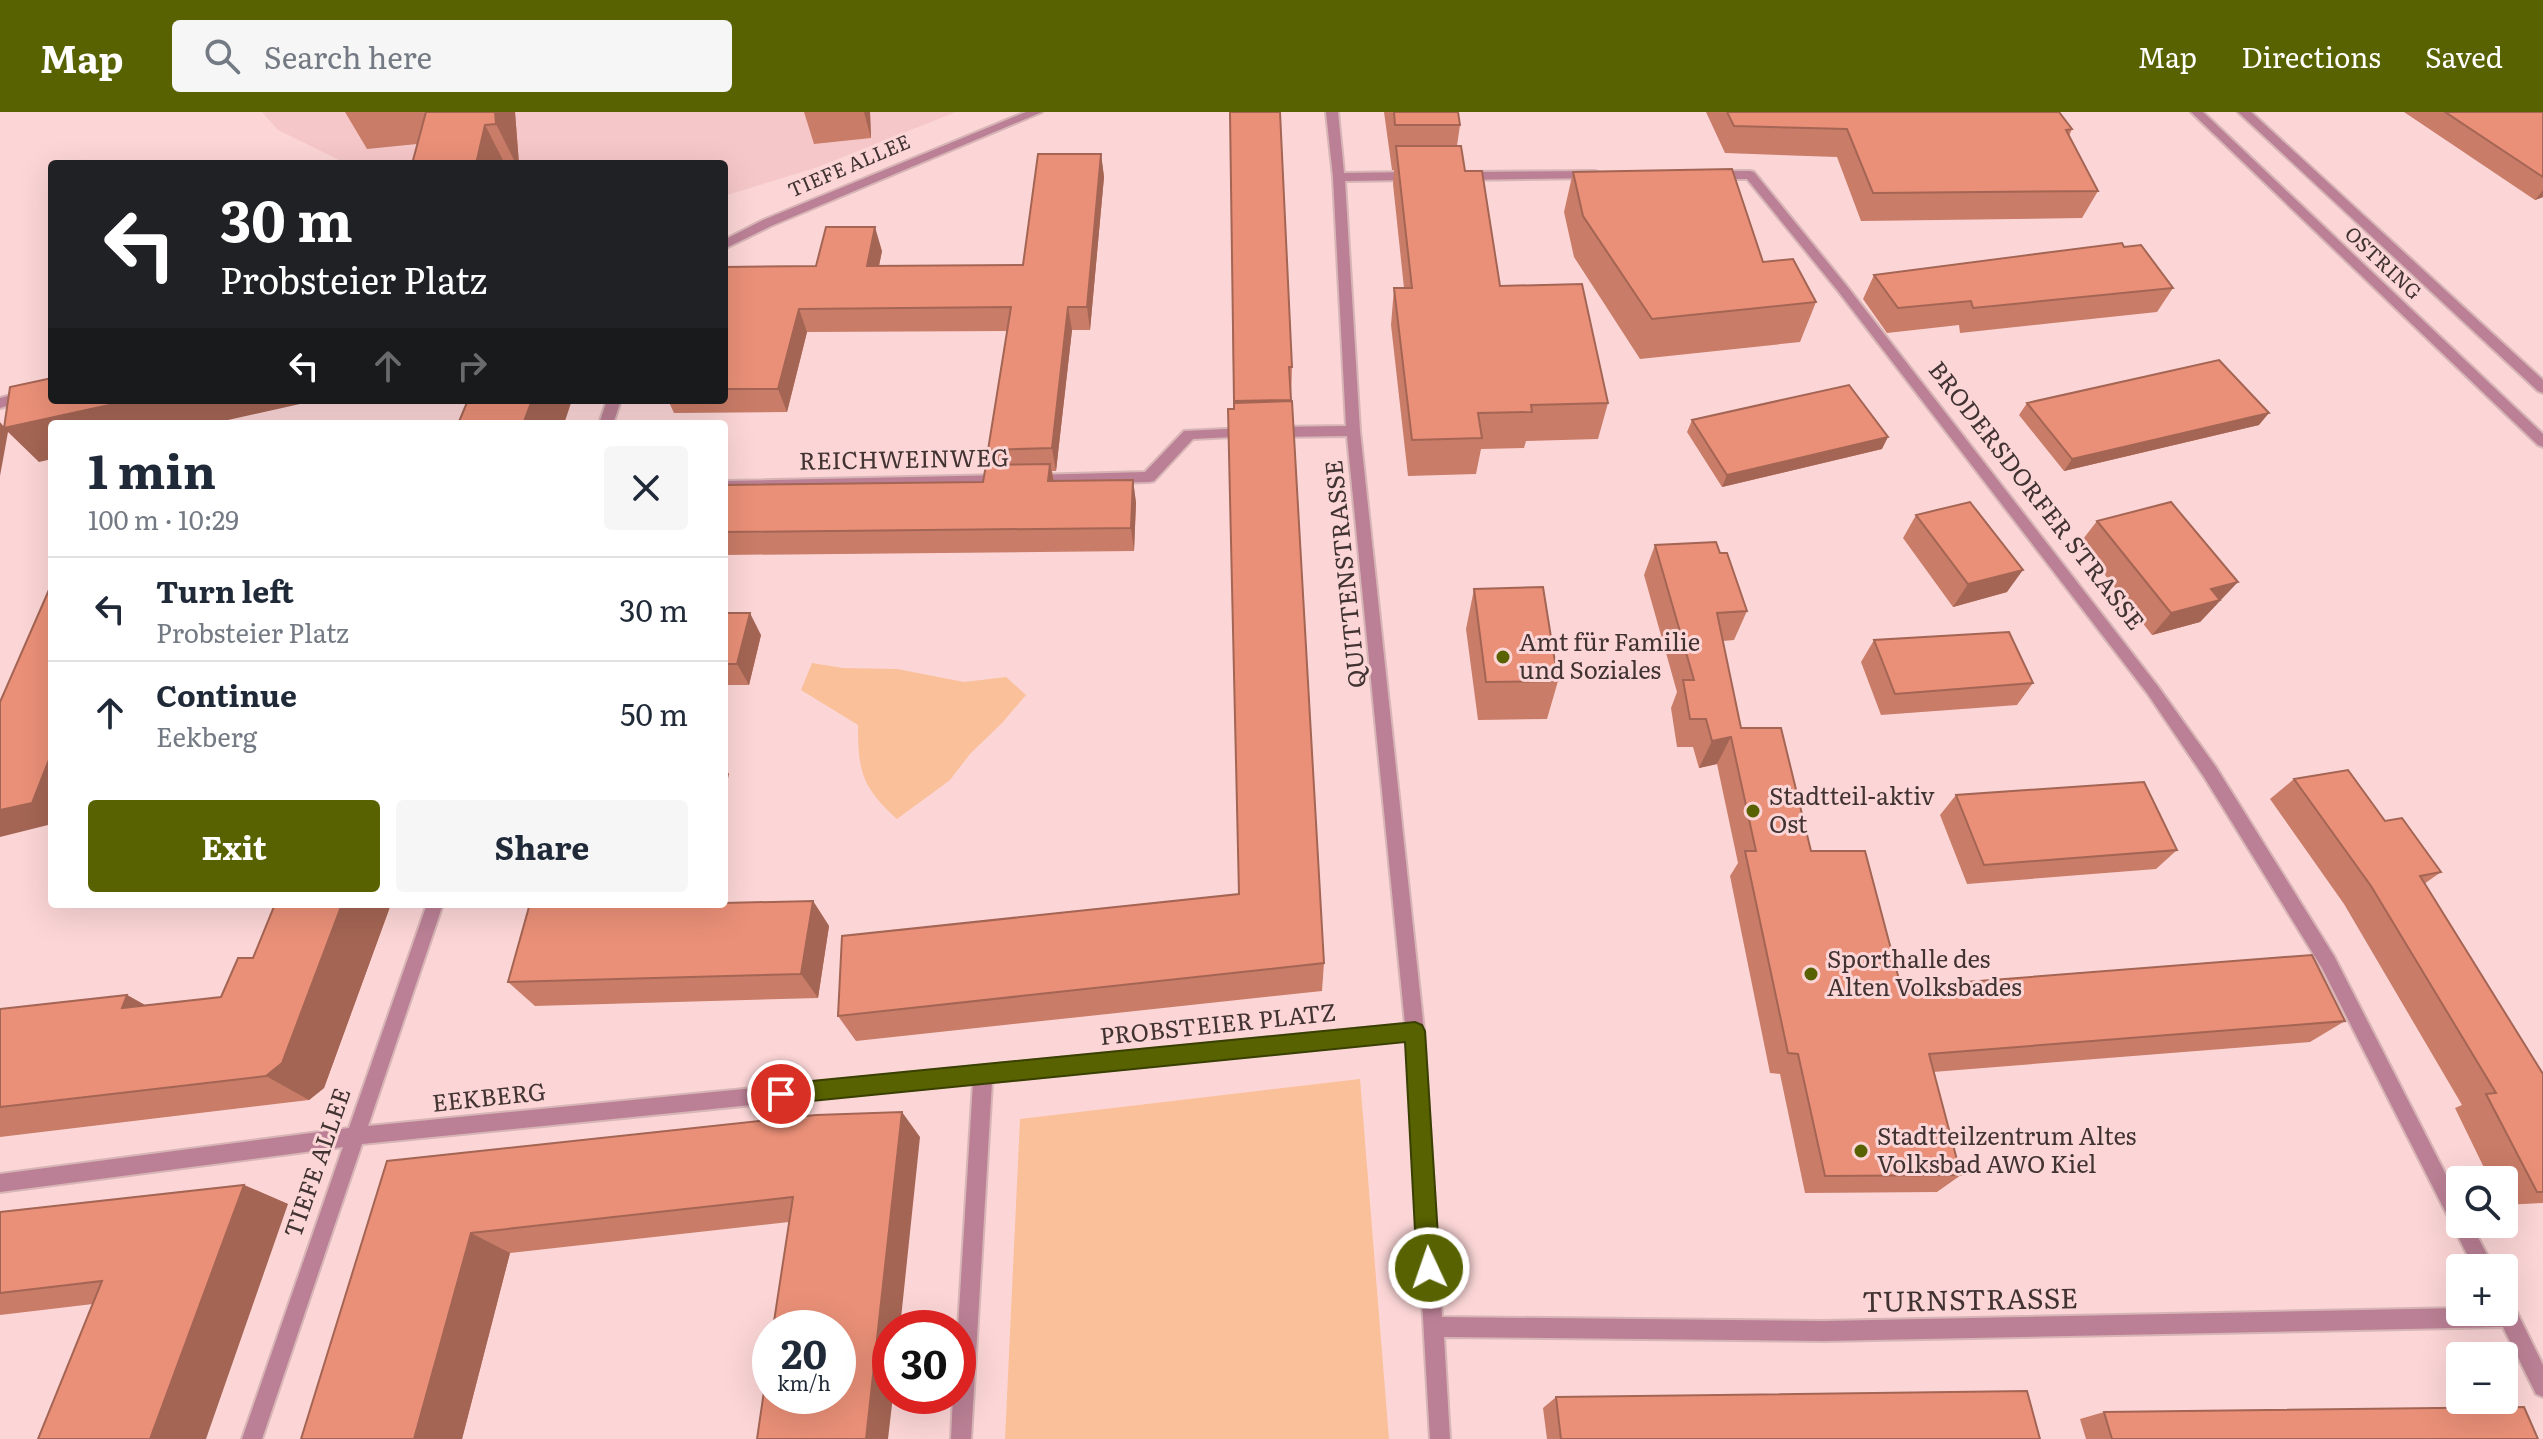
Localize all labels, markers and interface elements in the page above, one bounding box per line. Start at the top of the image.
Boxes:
search box [172,20,732,92]
text: Map [40,28,124,85]
icon: search [200,34,244,78]
text: Search here [264,34,432,78]
text: Map [2138,35,2197,77]
text: Directions [2241,35,2381,77]
text: Saved [2425,35,2503,77]
street label: TIEFE ALLEE [782,125,914,203]
text: 30 m [220,176,353,259]
icon: left [88,192,192,296]
street label: OSTRING [2339,218,2430,305]
text: Probsteier Platz [220,252,487,305]
icon: left [282,344,326,388]
icon: ahead [366,344,410,388]
icon: right [450,344,494,388]
street label: BRODERSDORFER STRASSE [1922,353,2154,636]
text: 1 min [88,433,216,504]
street label: REICHWEINWEG [799,438,1009,477]
button: close [604,446,688,530]
street label: QUITTENSTRASSE [1314,459,1373,690]
text: 100 m · 10:29 [88,499,239,538]
text: Turn left [156,568,294,612]
icon: left [88,587,132,631]
text: 30 m [619,587,688,631]
text: Probsteier Platz [156,612,349,651]
place label: Amt für Familie und Soziales [1519,623,1700,686]
marker: Amt für Familie und Soziales [1494,648,1512,666]
text: Continue [156,672,297,716]
icon: ahead [88,691,132,735]
text: 50 m [620,691,688,735]
text: Eekberg [156,716,257,755]
place label: Stadtteil-aktiv Ost [1769,777,1935,840]
button: Exit [88,800,380,892]
button: Share [396,800,688,892]
marker: Stadtteil-aktiv Ost [1744,802,1762,820]
place label: Sporthalle des Alten Volksbades [1827,940,2022,1003]
marker: Sporthalle des Alten Volksbades [1802,965,1820,983]
street label: PROBSTEIER PLATZ [1098,993,1338,1052]
pin [747,1060,815,1128]
street label: EEKBERG [430,1072,547,1119]
icon: arrive [759,1072,803,1116]
street label: TIEFE ALLEE [274,1083,358,1242]
place label: Stadtteilzentrum Altes Volksbad AWO Kiel [1877,1117,2137,1180]
marker: Stadtteilzentrum Altes Volksbad AWO Kiel [1852,1142,1870,1160]
map controls [2446,1166,2518,1414]
button: search [2446,1166,2518,1238]
position arrow [1387,1226,1471,1310]
button: + [2446,1254,2518,1326]
street label: TURNSTRASSE [1862,1275,2078,1321]
speed limit sign: 30 [872,1310,976,1414]
text: 20 [781,1322,827,1381]
button: − [2446,1342,2518,1414]
text: km/h [777,1367,831,1397]

